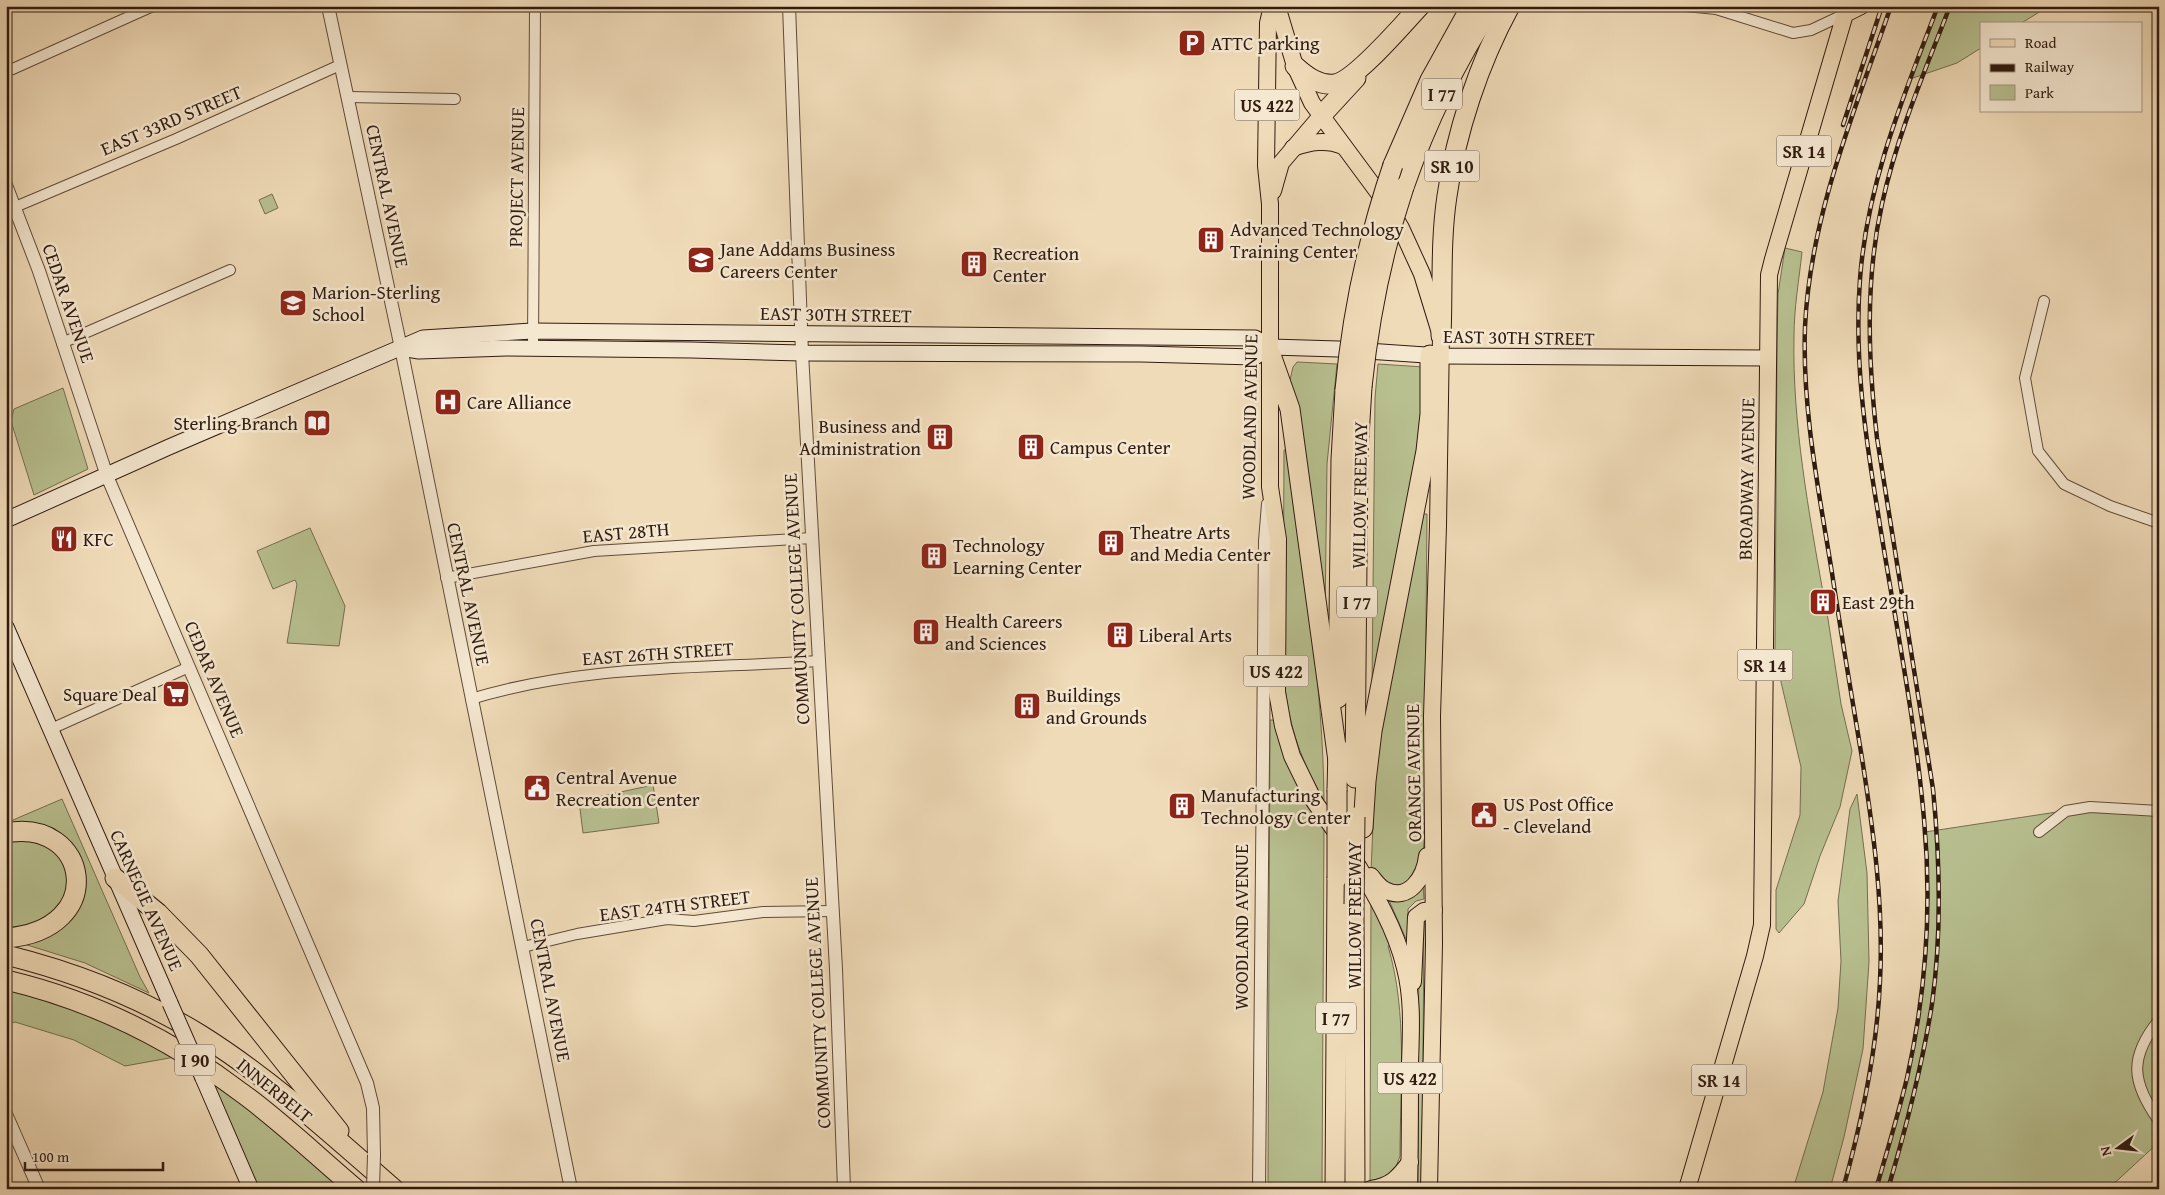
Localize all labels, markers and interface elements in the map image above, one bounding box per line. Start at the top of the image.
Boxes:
legend [1980,22,2142,112]
parking icon: ATTC parking [1177,28,1207,58]
place label: ATTC parking [1211,29,1320,57]
text: Road [2025,32,2056,53]
text: Railway [2025,56,2075,77]
street label: EAST 33RD STREET [96,77,246,162]
road number: I 77 [1422,78,1462,110]
text: Park [2025,82,2054,103]
road number: US 422 [1234,90,1300,120]
street label: PROJECT AVENUE [501,106,531,247]
street label: CENTRAL AVENUE [359,122,417,270]
road number: SR 14 [1776,136,1832,166]
road number: SR 10 [1424,150,1480,182]
place label: Advanced Technology Training Center [1230,215,1405,265]
building icon: Advanced Technology Training Center [1196,225,1226,255]
place label: Jane Addams Business Careers Center [718,235,895,285]
place label: Recreation Center [993,239,1079,289]
street label: CEDAR AVENUE [36,240,103,367]
school or university icon: Jane Addams Business Careers Center [686,245,716,275]
building icon: Recreation Center [959,249,989,279]
place label: Marion-Sterling School [312,278,441,328]
school or university icon: Marion-Sterling School [278,288,308,318]
street label: EAST 30TH STREET [760,299,912,329]
street label: EAST 30TH STREET [1443,322,1595,352]
street label: WOODLAND AVENUE [1234,333,1264,500]
hospital icon: Care Alliance [433,387,463,417]
place label: Care Alliance [467,388,572,416]
street label: BROADWAY AVENUE [1731,397,1761,560]
library icon: Sterling Branch [302,408,332,438]
place label: Sterling Branch [173,409,298,437]
place label: Business and Administration [799,412,922,462]
street label: WILLOW FREEWAY [1344,420,1374,569]
building icon: Business and Administration [925,422,955,452]
building icon: Campus Center [1016,432,1046,462]
place label: Campus Center [1050,433,1171,461]
street label: COMMUNITY COLLEGE AVENUE [775,472,817,725]
street label: EAST 28TH [582,514,670,550]
place label: Theatre Arts and Media Center [1130,518,1271,568]
street label: CENTRAL AVENUE [440,520,498,668]
restaurant icon: KFC [49,524,79,554]
place label: KFC [83,525,114,553]
building icon: Theatre Arts and Media Center [1096,528,1126,558]
place label: Technology Learning Center [953,531,1082,581]
building icon: Technology Learning Center [919,541,949,571]
road number: I 77 [1337,586,1377,618]
building icon: East 29th [1808,587,1838,617]
place label: East 29th [1842,588,1915,616]
place label: Health Careers and Sciences [945,607,1062,657]
street label: CEDAR AVENUE [178,616,252,742]
building icon: Health Careers and Sciences [911,617,941,647]
building icon: Liberal Arts [1105,620,1135,650]
place label: Liberal Arts [1139,621,1232,649]
street label: EAST 26TH STREET [581,634,735,672]
road number: SR 14 [1738,650,1792,680]
road number: US 422 [1244,656,1308,686]
supermarket icon: Square Deal [161,679,191,709]
place label: Square Deal [63,680,157,708]
place label: Buildings and Grounds [1046,681,1147,731]
building icon: Buildings and Grounds [1012,691,1042,721]
street label: ORANGE AVENUE [1398,703,1428,842]
place label: Central Avenue Recreation Center [556,763,700,813]
public building icon: Central Avenue Recreation Center [522,773,552,803]
place label: Manufacturing Technology Center [1201,781,1351,831]
place label: US Post Office - Cleveland [1503,790,1614,840]
building icon: Manufacturing Technology Center [1167,791,1197,821]
public building icon: US Post Office - Cleveland [1469,800,1499,830]
street label: CARNEGIE AVENUE [103,825,191,975]
street label: WILLOW FREEWAY [1340,841,1368,989]
street label: WOODLAND AVENUE [1227,844,1255,1010]
street label: COMMUNITY COLLEGE AVENUE [796,876,838,1129]
street label: EAST 24TH STREET [598,882,752,928]
street label: CENTRAL AVENUE [523,916,579,1064]
road number: I 77 [1316,1002,1356,1034]
road number: I 90 [175,1044,215,1076]
street label: INNERBELT [231,1051,319,1130]
road number: US 422 [1378,1062,1442,1094]
road number: SR 14 [1692,1064,1746,1096]
north arrow [2092,1122,2142,1172]
scale bar [25,1140,162,1172]
text: N [2094,1144,2116,1158]
text: 100 m [32,1146,70,1167]

